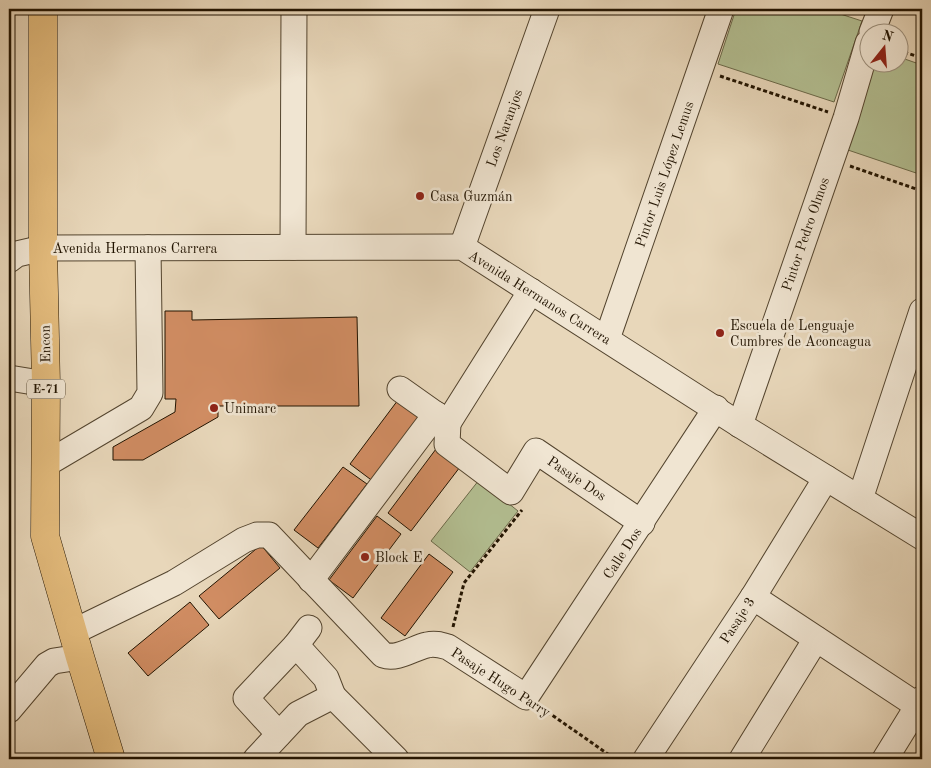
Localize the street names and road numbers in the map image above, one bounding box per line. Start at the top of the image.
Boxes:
street label: Los Naranjos [484,88,525,169]
street label: Pintor Luis López Lemus [633,99,697,249]
street label: Pintor Pedro Olmos [780,176,832,293]
street label: Avenida Hermanos Carrera [52,242,218,256]
street label: Avenida Hermanos Carrera [466,248,613,348]
street label: Encon [39,325,53,363]
road number: E-71 [27,379,65,398]
street label: Pasaje Dos [545,454,608,504]
street label: Calle Dos [601,525,645,582]
street label: Pasaje 3 [718,595,758,646]
street label: Pasaje Hugo Parry [448,646,553,720]

